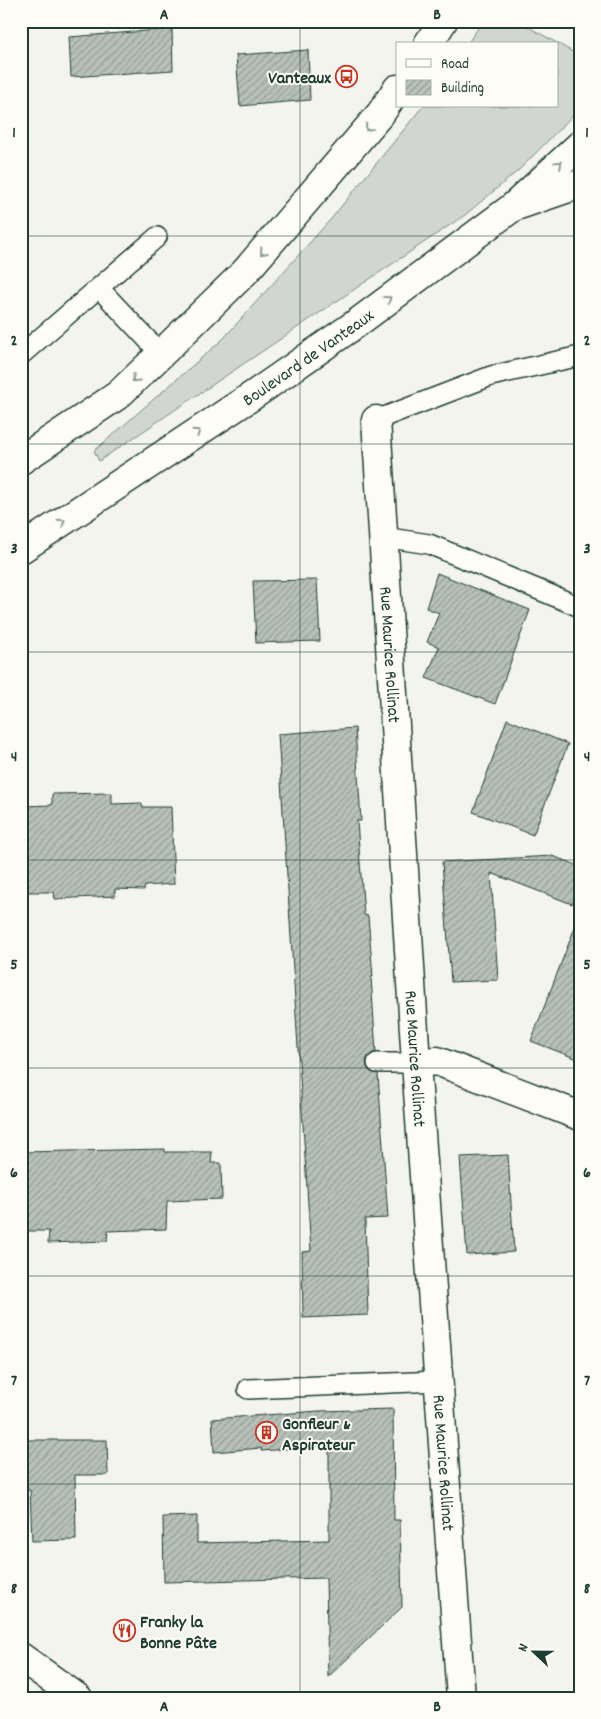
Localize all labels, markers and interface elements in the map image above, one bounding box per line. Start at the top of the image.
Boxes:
text: A [160,4,169,27]
text: B [433,4,441,27]
legend [396,42,558,108]
text: Road [441,54,469,76]
bus stop icon: Vanteaux [335,65,359,89]
place label: Vanteaux [268,67,331,92]
text: Building [441,78,484,100]
text: 1 [12,122,16,145]
text: 1 [585,122,589,145]
one-way arrow [365,123,374,132]
one-way arrow [554,161,563,170]
one-way arrow [260,246,269,255]
one-way arrow [382,297,391,305]
street label: Boulevard de Vanteaux [238,304,380,414]
text: 2 [11,330,18,353]
text: 2 [584,330,591,353]
one-way arrow [132,373,141,382]
one-way arrow [192,429,201,438]
one-way arrow [56,519,66,528]
text: 3 [10,538,18,561]
text: 3 [583,538,591,561]
street label: Rue Maurice Rollinat [371,586,405,724]
text: 4 [11,746,17,769]
text: 4 [584,746,590,769]
text: 5 [10,954,18,977]
text: 5 [583,954,591,977]
street label: Rue Maurice Rollinat [397,990,431,1128]
text: 6 [10,1162,18,1185]
text: 6 [583,1162,591,1185]
text: 7 [11,1370,17,1393]
text: 7 [584,1370,590,1393]
street label: Rue Maurice Rollinat [425,1394,459,1532]
place label: Gonfleur & Aspirateur [282,1413,355,1459]
building icon: Gonfleur & Aspirateur [254,1421,278,1445]
text: 8 [11,1578,18,1601]
text: 8 [584,1578,591,1601]
place label: Franky la Bonne Pâte [140,1611,217,1657]
restaurant icon: Franky la Bonne Pâte [112,1619,136,1643]
north arrow [508,1626,558,1676]
text: N [513,1641,534,1655]
text: A [160,1696,169,1719]
text: B [433,1696,441,1719]

